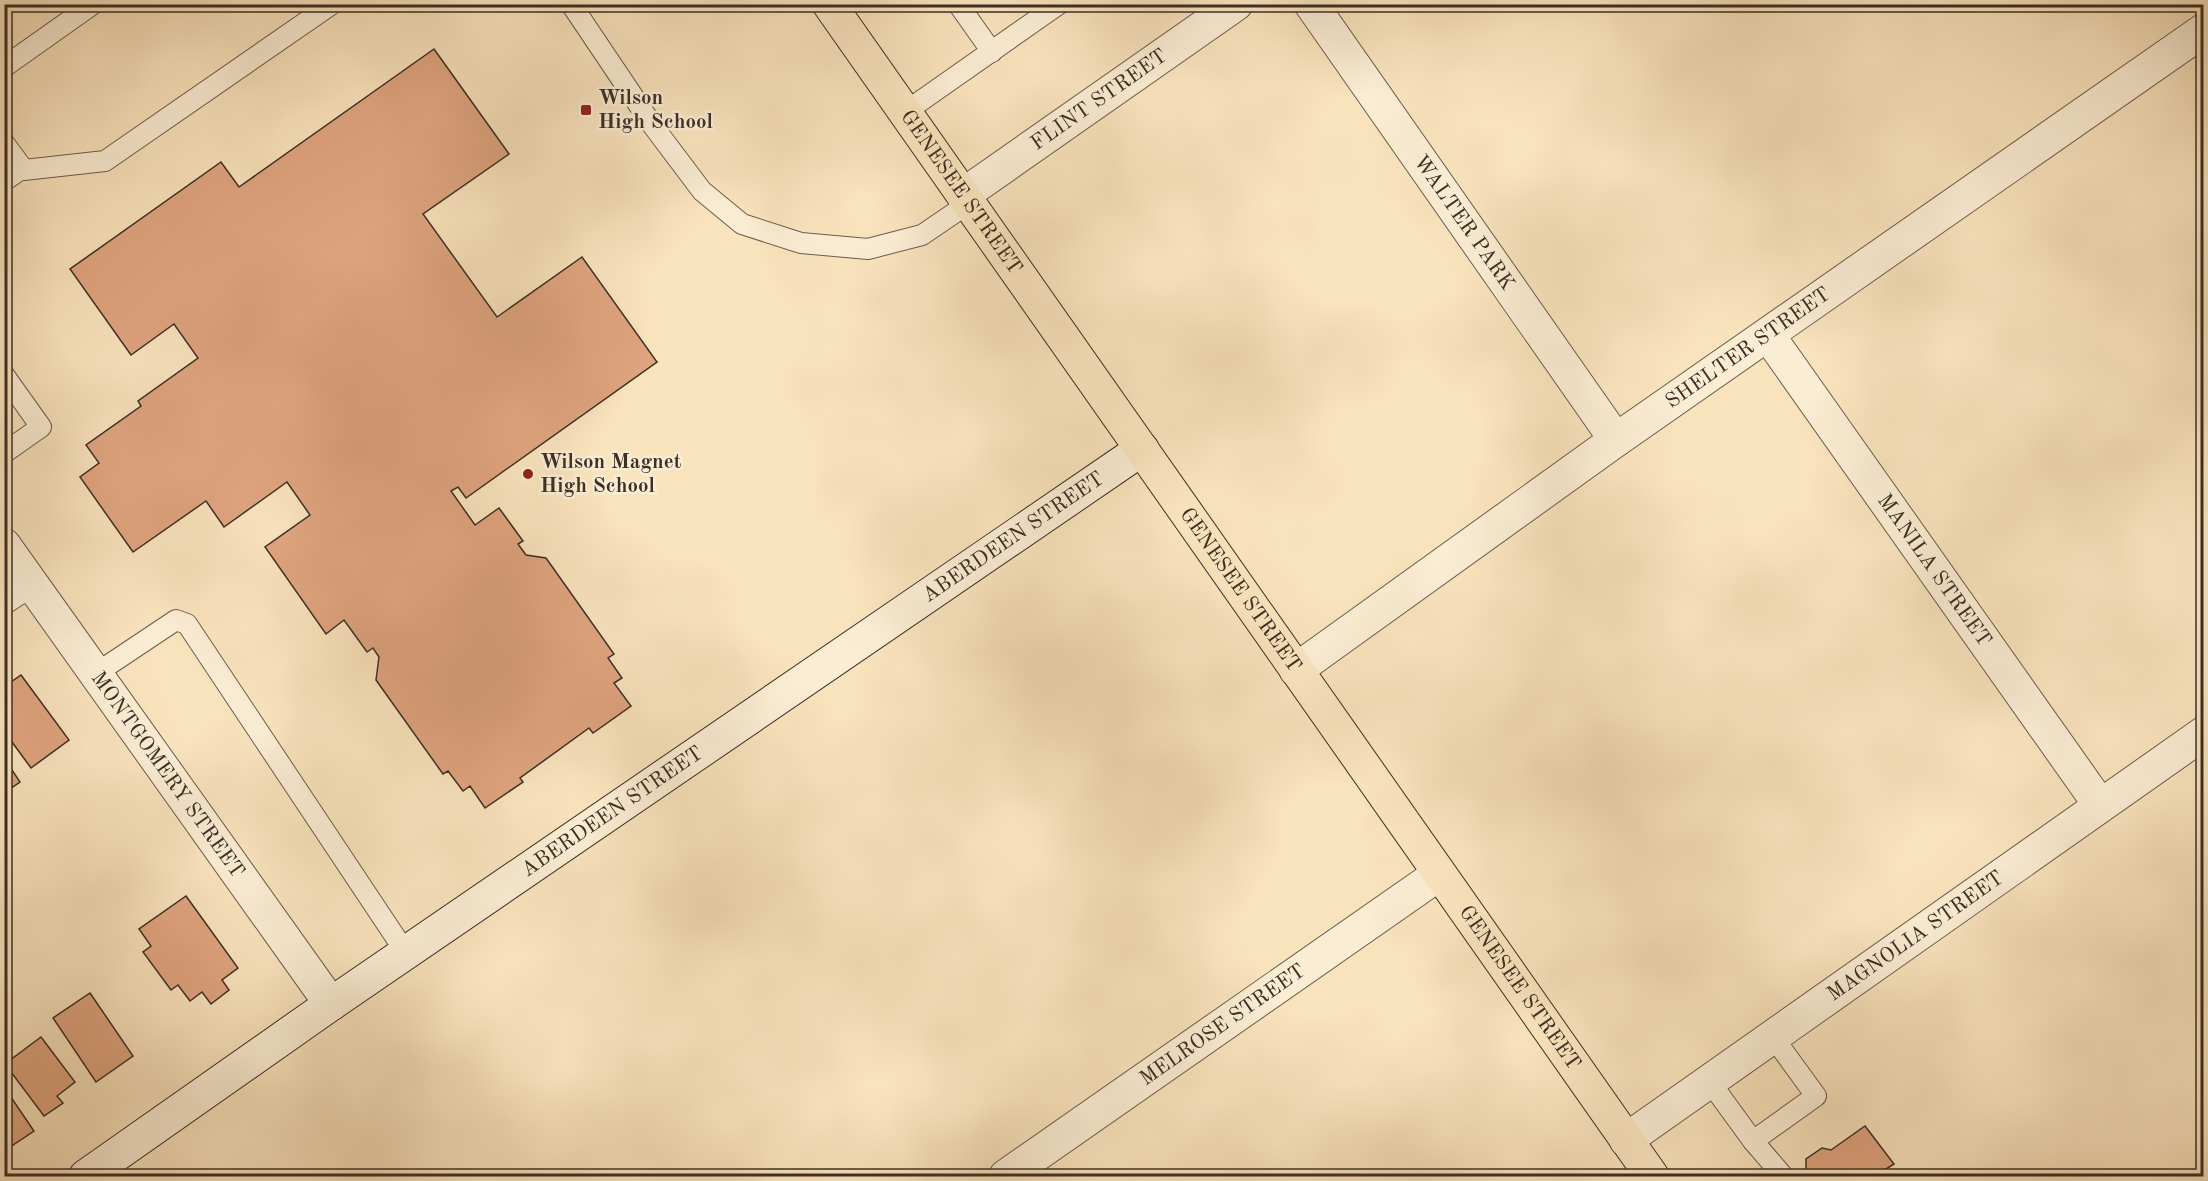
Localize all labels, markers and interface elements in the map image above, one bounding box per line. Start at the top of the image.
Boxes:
street label: FLINT STREET [1027,45,1171,155]
place label: Wilson High School [598,88,713,133]
marker: Wilson High School [579,103,593,117]
street label: GENESEE STREET [896,106,1026,278]
street label: WALTER PARK [1410,151,1518,294]
street label: SHELTER STREET [1662,283,1834,413]
place label: Wilson Magnet High School [540,452,682,497]
marker: Wilson Magnet High School [521,467,535,481]
street label: ABERDEEN STREET [919,468,1108,606]
street label: MANILA STREET [1873,490,1995,650]
street label: GENESEE STREET [1176,504,1305,676]
street label: MONTGOMERY STREET [87,668,248,882]
street label: ABERDEEN STREET [518,742,707,881]
street label: MAGNOLIA STREET [1824,867,2007,1005]
street label: GENESEE STREET [1455,902,1584,1074]
street label: MELROSE STREET [1136,960,1309,1090]

